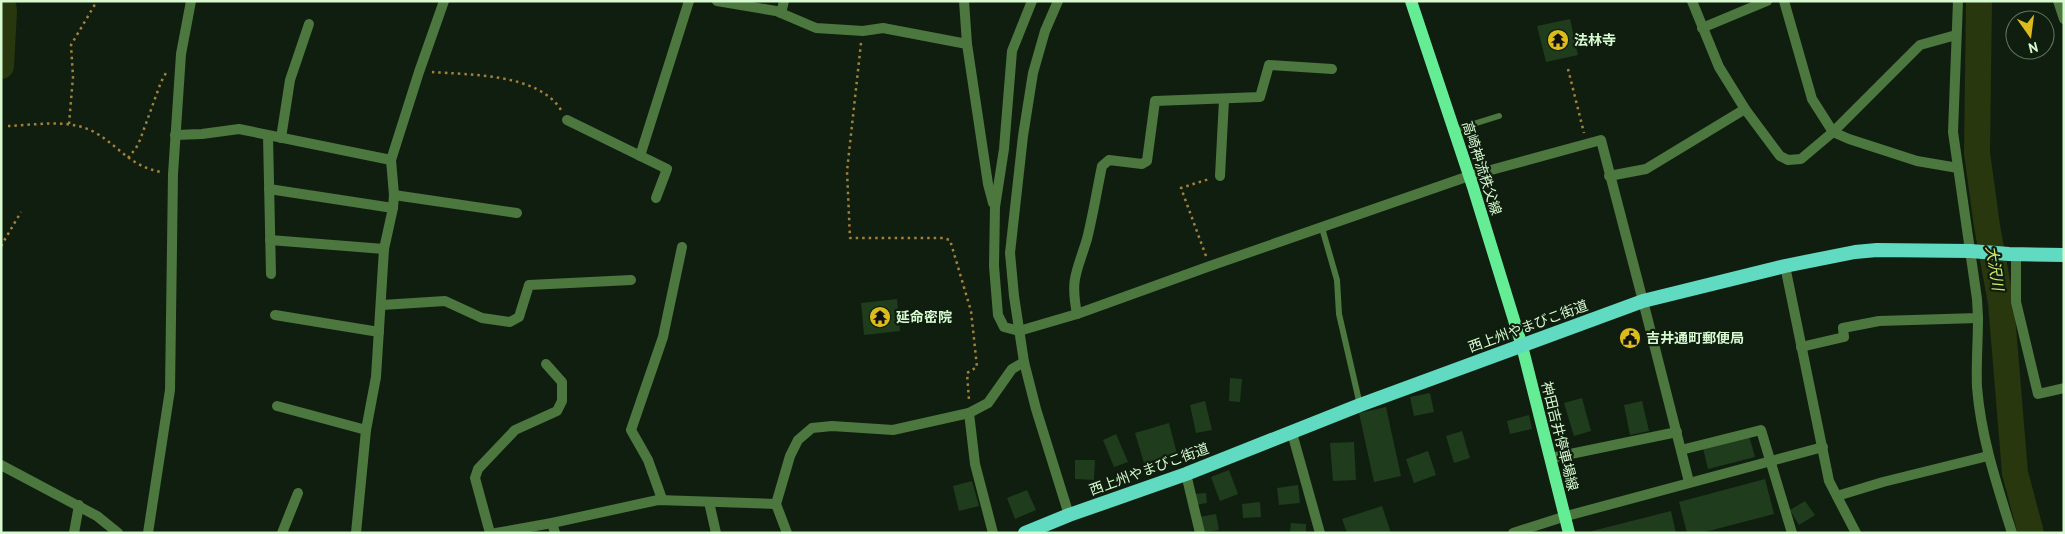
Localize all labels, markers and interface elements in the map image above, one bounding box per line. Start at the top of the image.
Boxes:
north arrow [2005,10,2055,60]
temple icon: 法林寺 [1546,28,1570,52]
place label: 法林寺 [1574,31,1616,49]
text: N [2027,38,2040,57]
street label: 高崎神流秩父線 [1458,119,1506,217]
water label: 大沢川 [1982,244,2008,294]
street label: 西上州やまびこ街道 [1466,296,1590,356]
temple icon: 延命密院 [868,305,892,329]
place label: 延命密院 [896,308,952,326]
public building icon: 吉井通町郵便局 [1618,326,1642,350]
place label: 吉井通町郵便局 [1646,329,1744,347]
street label: 神田吉井停車場線 [1538,379,1582,493]
street label: 西上州やまびこ街道 [1087,439,1211,499]

